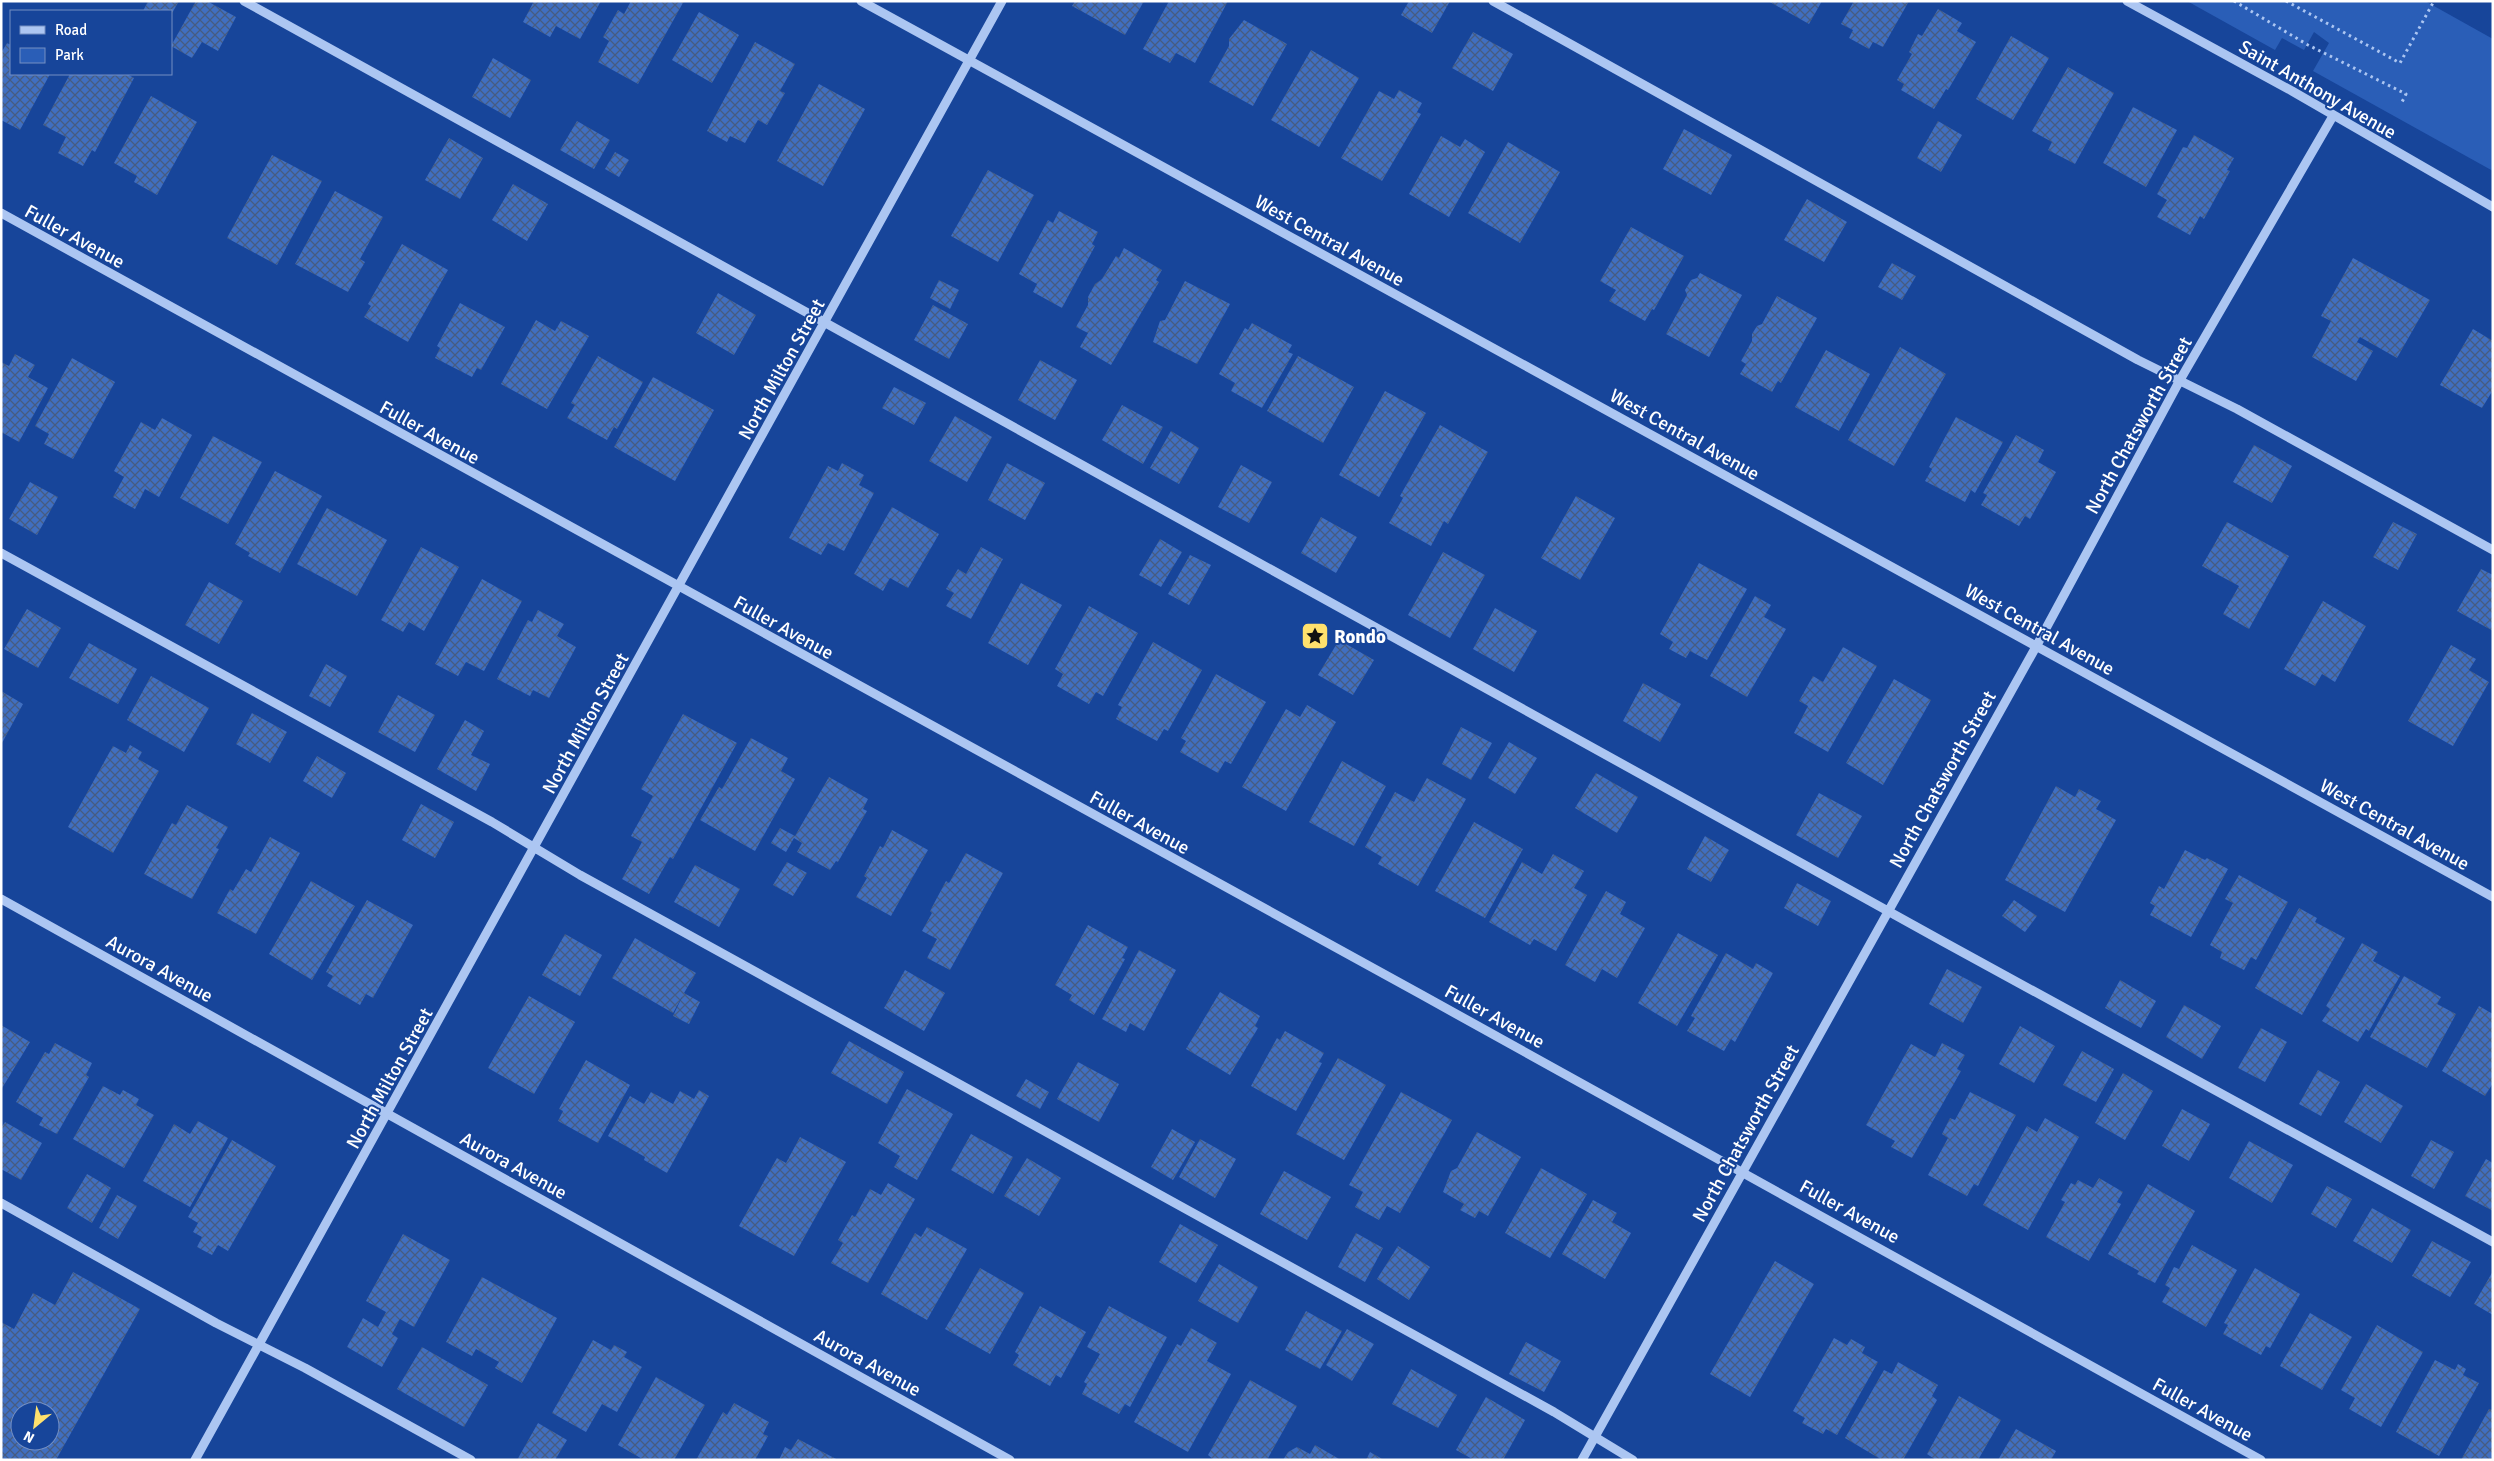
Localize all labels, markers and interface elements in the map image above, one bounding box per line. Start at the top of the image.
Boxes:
legend [10,10,172,75]
text: Road [55,21,87,39]
street label: Saint Anthony Avenue [2234,35,2401,145]
text: Park [55,46,84,64]
street label: West Central Avenue [1250,190,1409,292]
street label: Fuller Avenue [20,200,129,274]
street label: North Milton Street [733,294,831,444]
street label: North Chatsworth Street [2080,332,2198,518]
street label: West Central Avenue [1605,384,1764,486]
street label: Fuller Avenue [375,396,484,470]
street label: West Central Avenue [1960,579,2119,681]
street label: Fuller Avenue [729,591,838,665]
place icon: Rondo [1300,621,1330,651]
place label: Rondo [1334,625,1386,649]
street label: North Milton Street [537,648,635,798]
street label: North Chatsworth Street [1884,686,2002,872]
street label: West Central Avenue [2315,774,2474,876]
street label: Fuller Avenue [1085,786,1194,860]
street label: Aurora Avenue [102,930,217,1008]
street label: Fuller Avenue [1440,980,1549,1054]
street label: North Milton Street [341,1003,439,1153]
street label: North Chatsworth Street [1687,1040,1805,1226]
street label: Aurora Avenue [456,1127,571,1205]
street label: Fuller Avenue [1795,1175,1904,1249]
street label: Aurora Avenue [810,1324,925,1402]
street label: Fuller Avenue [2148,1373,2257,1447]
north arrow [10,1401,60,1451]
text: N [21,1427,37,1447]

